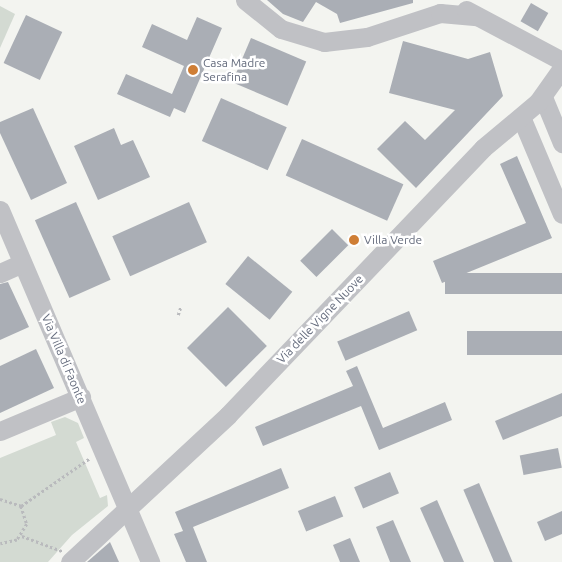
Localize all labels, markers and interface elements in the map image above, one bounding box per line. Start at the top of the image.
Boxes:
place label: Casa Madre Serafina [203,56,265,84]
marker: Casa Madre Serafina [187,64,199,76]
place label: Villa Verde [364,233,422,247]
marker: Villa Verde [348,234,360,246]
street label: Via delle Vigne Nuove [274,272,366,366]
street label: Via Villa di Faonte [39,312,89,406]

